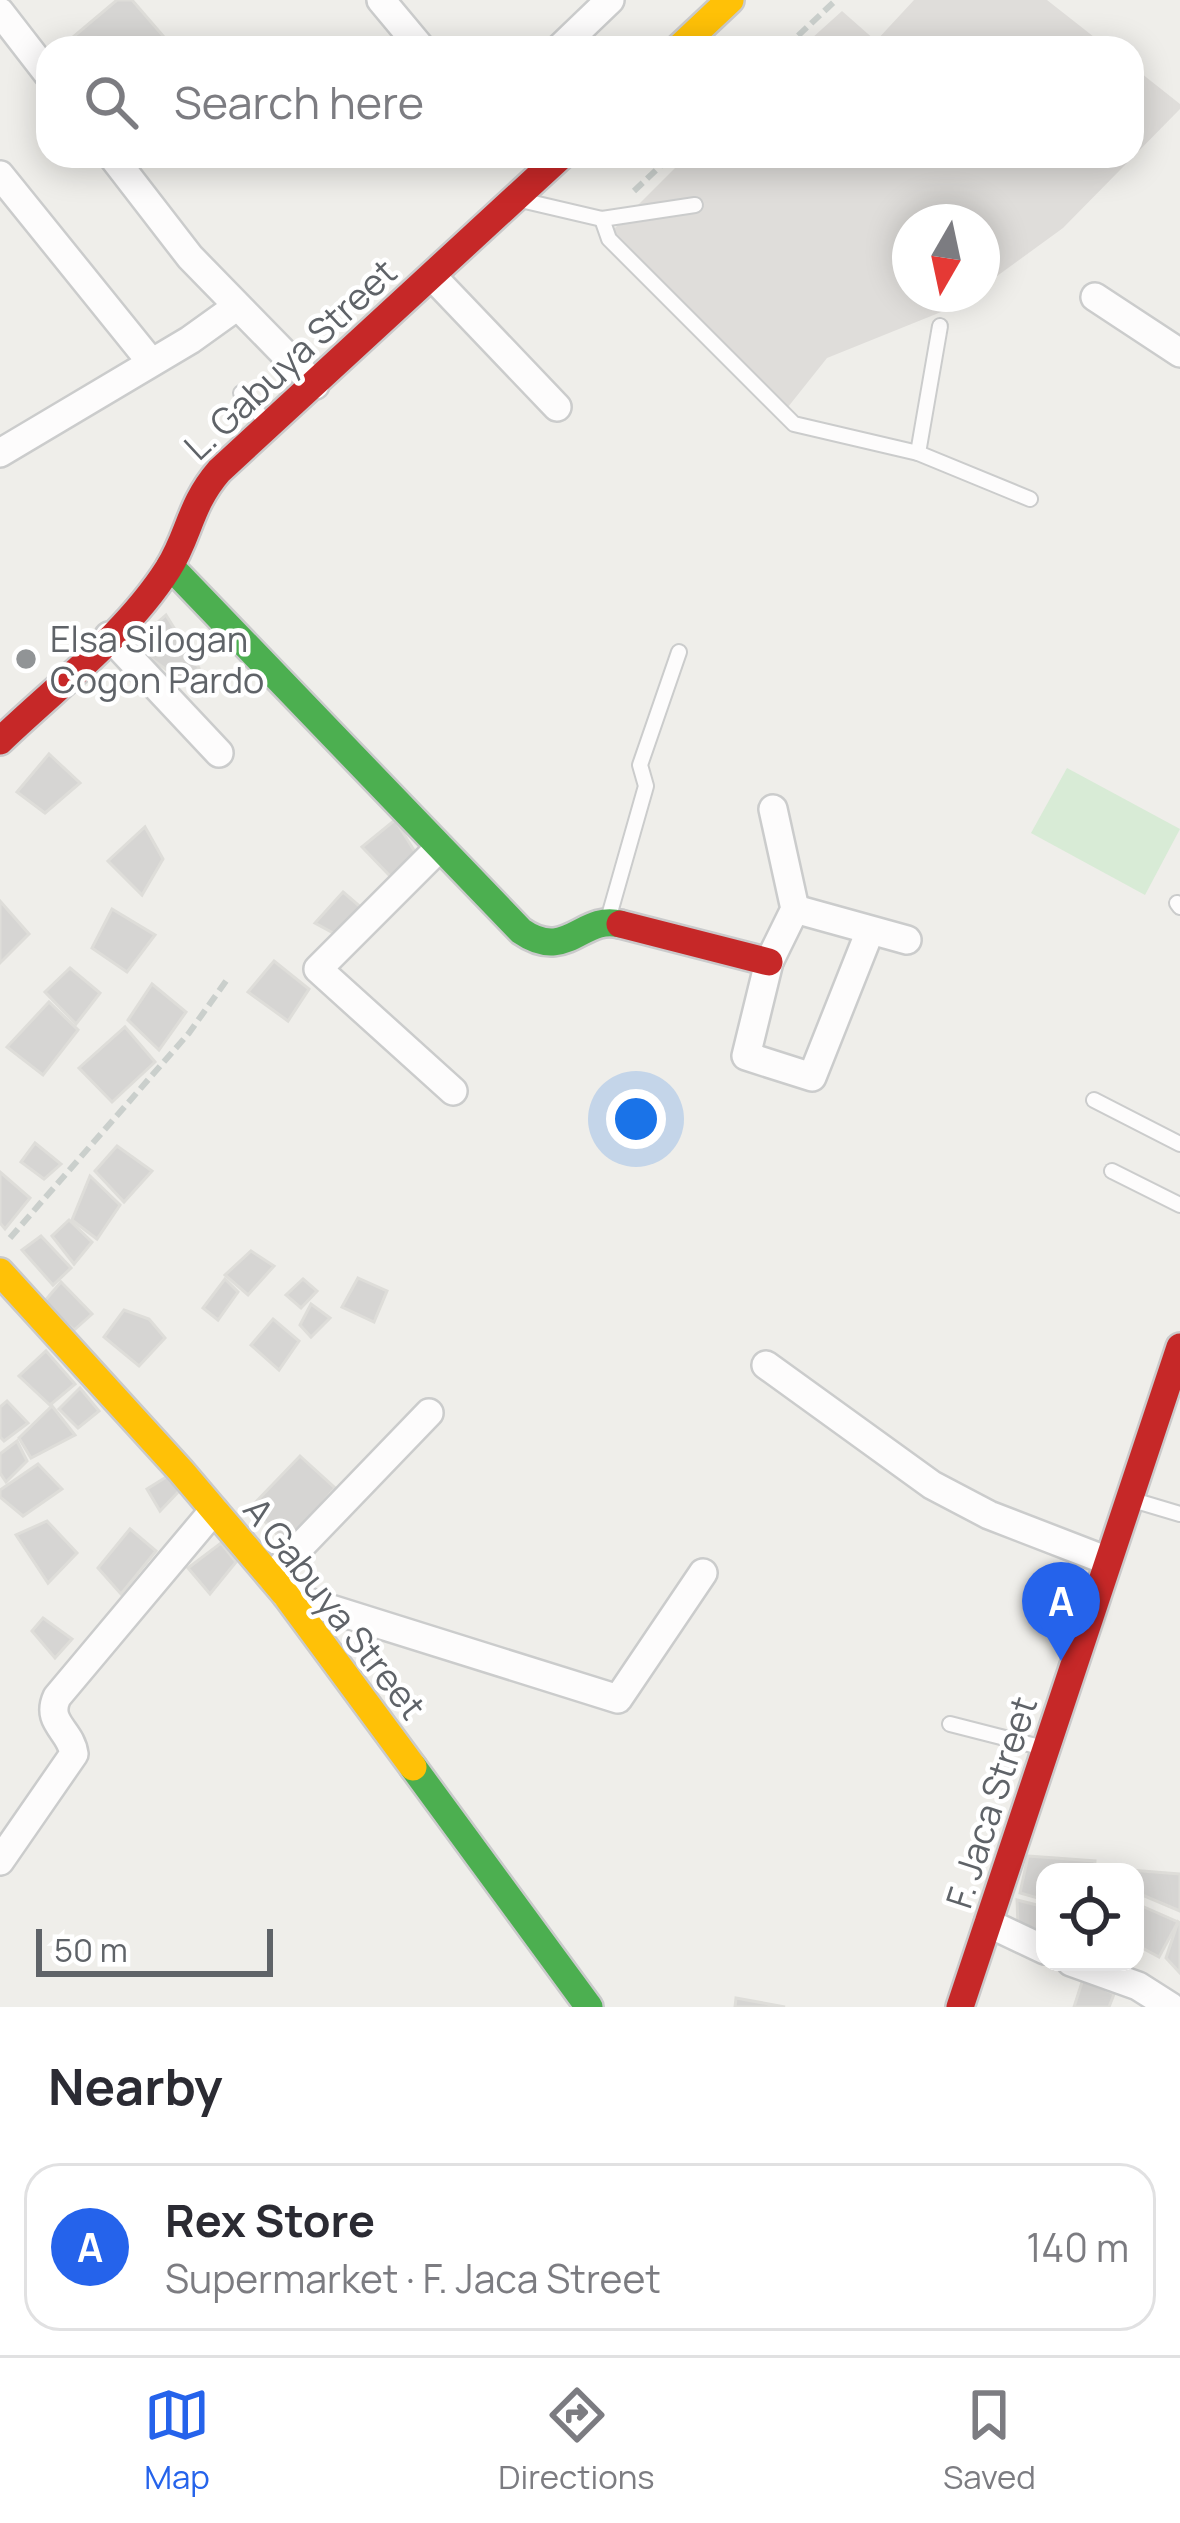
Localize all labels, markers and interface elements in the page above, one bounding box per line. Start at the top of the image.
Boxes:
search box [36,36,1144,168]
icon: search [78,69,144,135]
text: Search here [174,71,424,133]
north arrow [892,204,1000,312]
street label: L. Gabuya Street [173,248,407,470]
place label: Elsa Silogan Cogon Pardo [50,614,264,704]
marker: Elsa Silogan Cogon Pardo [13,646,39,672]
your location [606,1089,666,1149]
street label: A Gabuya Street [233,1487,437,1729]
pin: A [1022,1562,1100,1661]
street label: F. Jaca Street [934,1690,1048,1914]
map controls [1036,1863,1144,1971]
button: locate [1036,1863,1144,1971]
scale bar [36,1923,273,1976]
text: 50 m [54,1927,128,1972]
text: Nearby [48,2051,223,2120]
text: Rex Store [165,2189,375,2251]
text: A [77,2220,103,2274]
text: 140 m [1026,2220,1129,2274]
text: Supermarket · F. Jaca Street [165,2251,661,2305]
tab: Map [144,2382,210,2499]
tab: Directions [498,2382,655,2499]
tab: Saved [943,2382,1036,2499]

